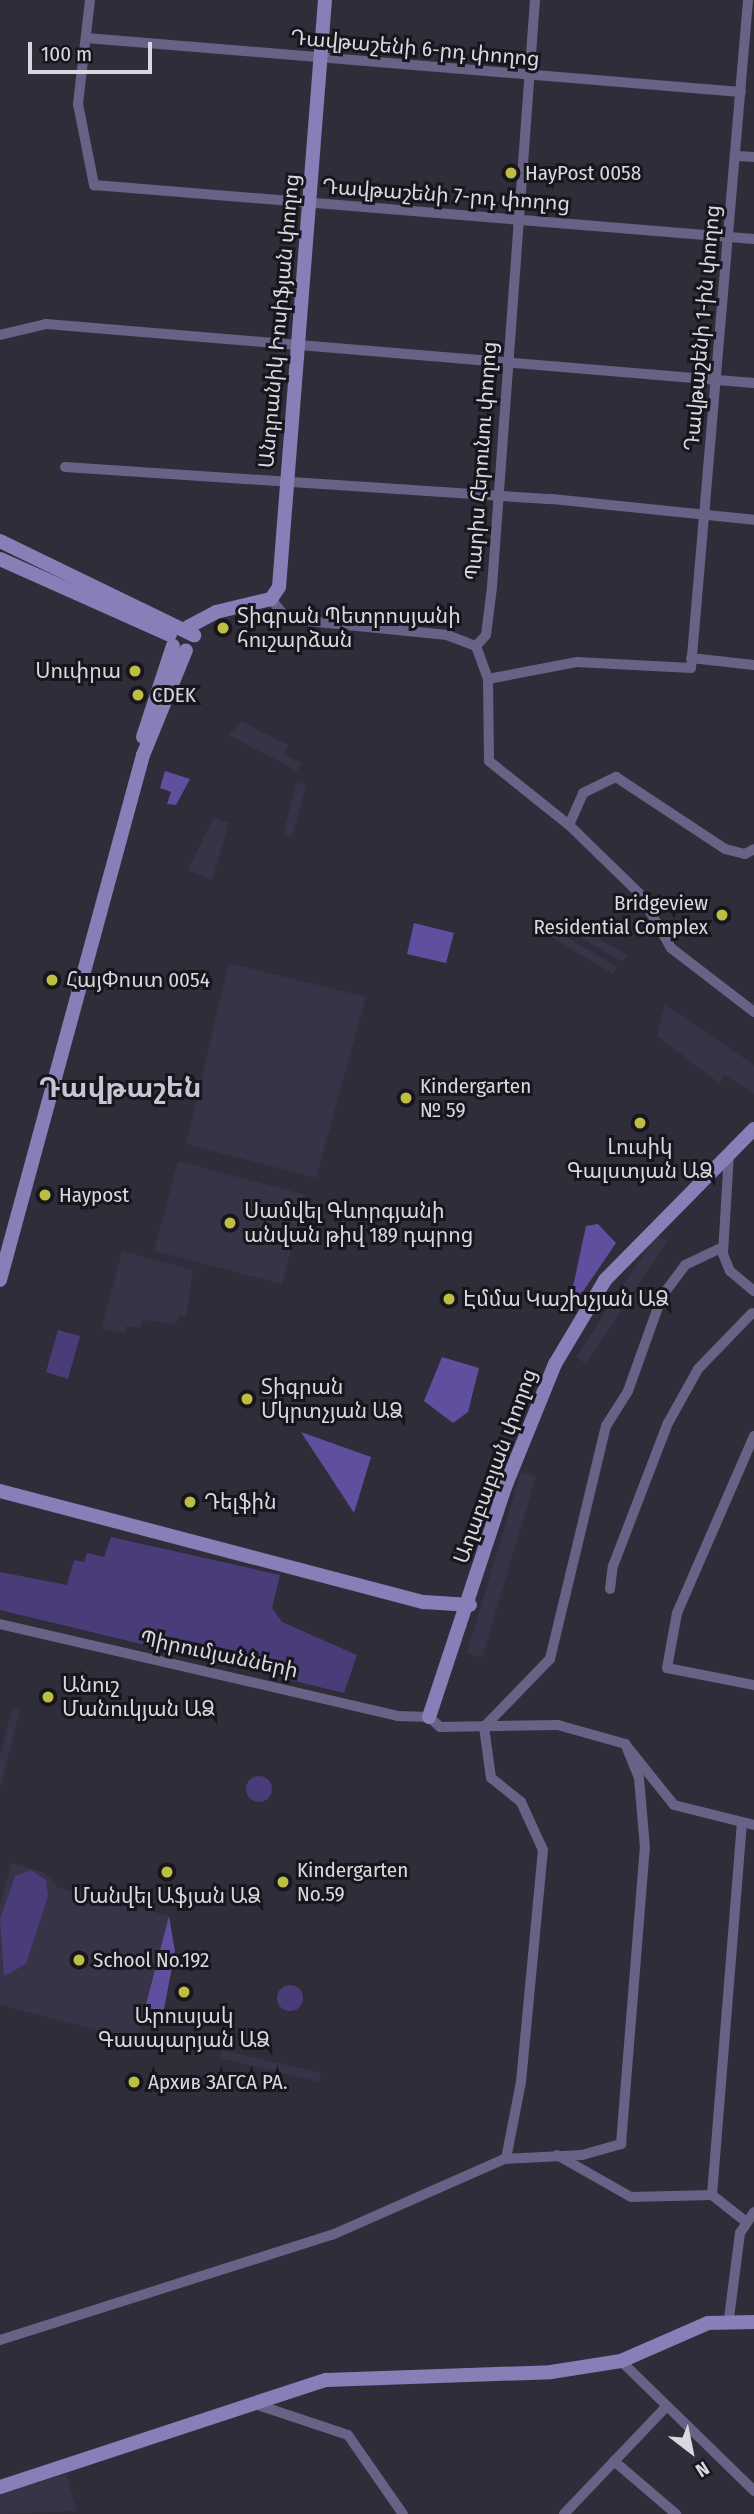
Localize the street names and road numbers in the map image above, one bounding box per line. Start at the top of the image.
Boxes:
street label: Դավթաշենի 6-րդ փողոց [289,25,541,71]
street label: Անդրանիկ Իոսիֆյան փողոց [254,173,304,469]
street label: Դավթաշենի 7-րդ փողոց [321,174,571,216]
street label: Դավթաշենի 1-ին փողոց [679,204,725,452]
street label: Պարիս Հերունու փողոց [460,341,502,581]
street label: Աղաբաբյան փողոց [448,1365,542,1567]
street label: Պիրումյանների [138,1625,300,1683]

